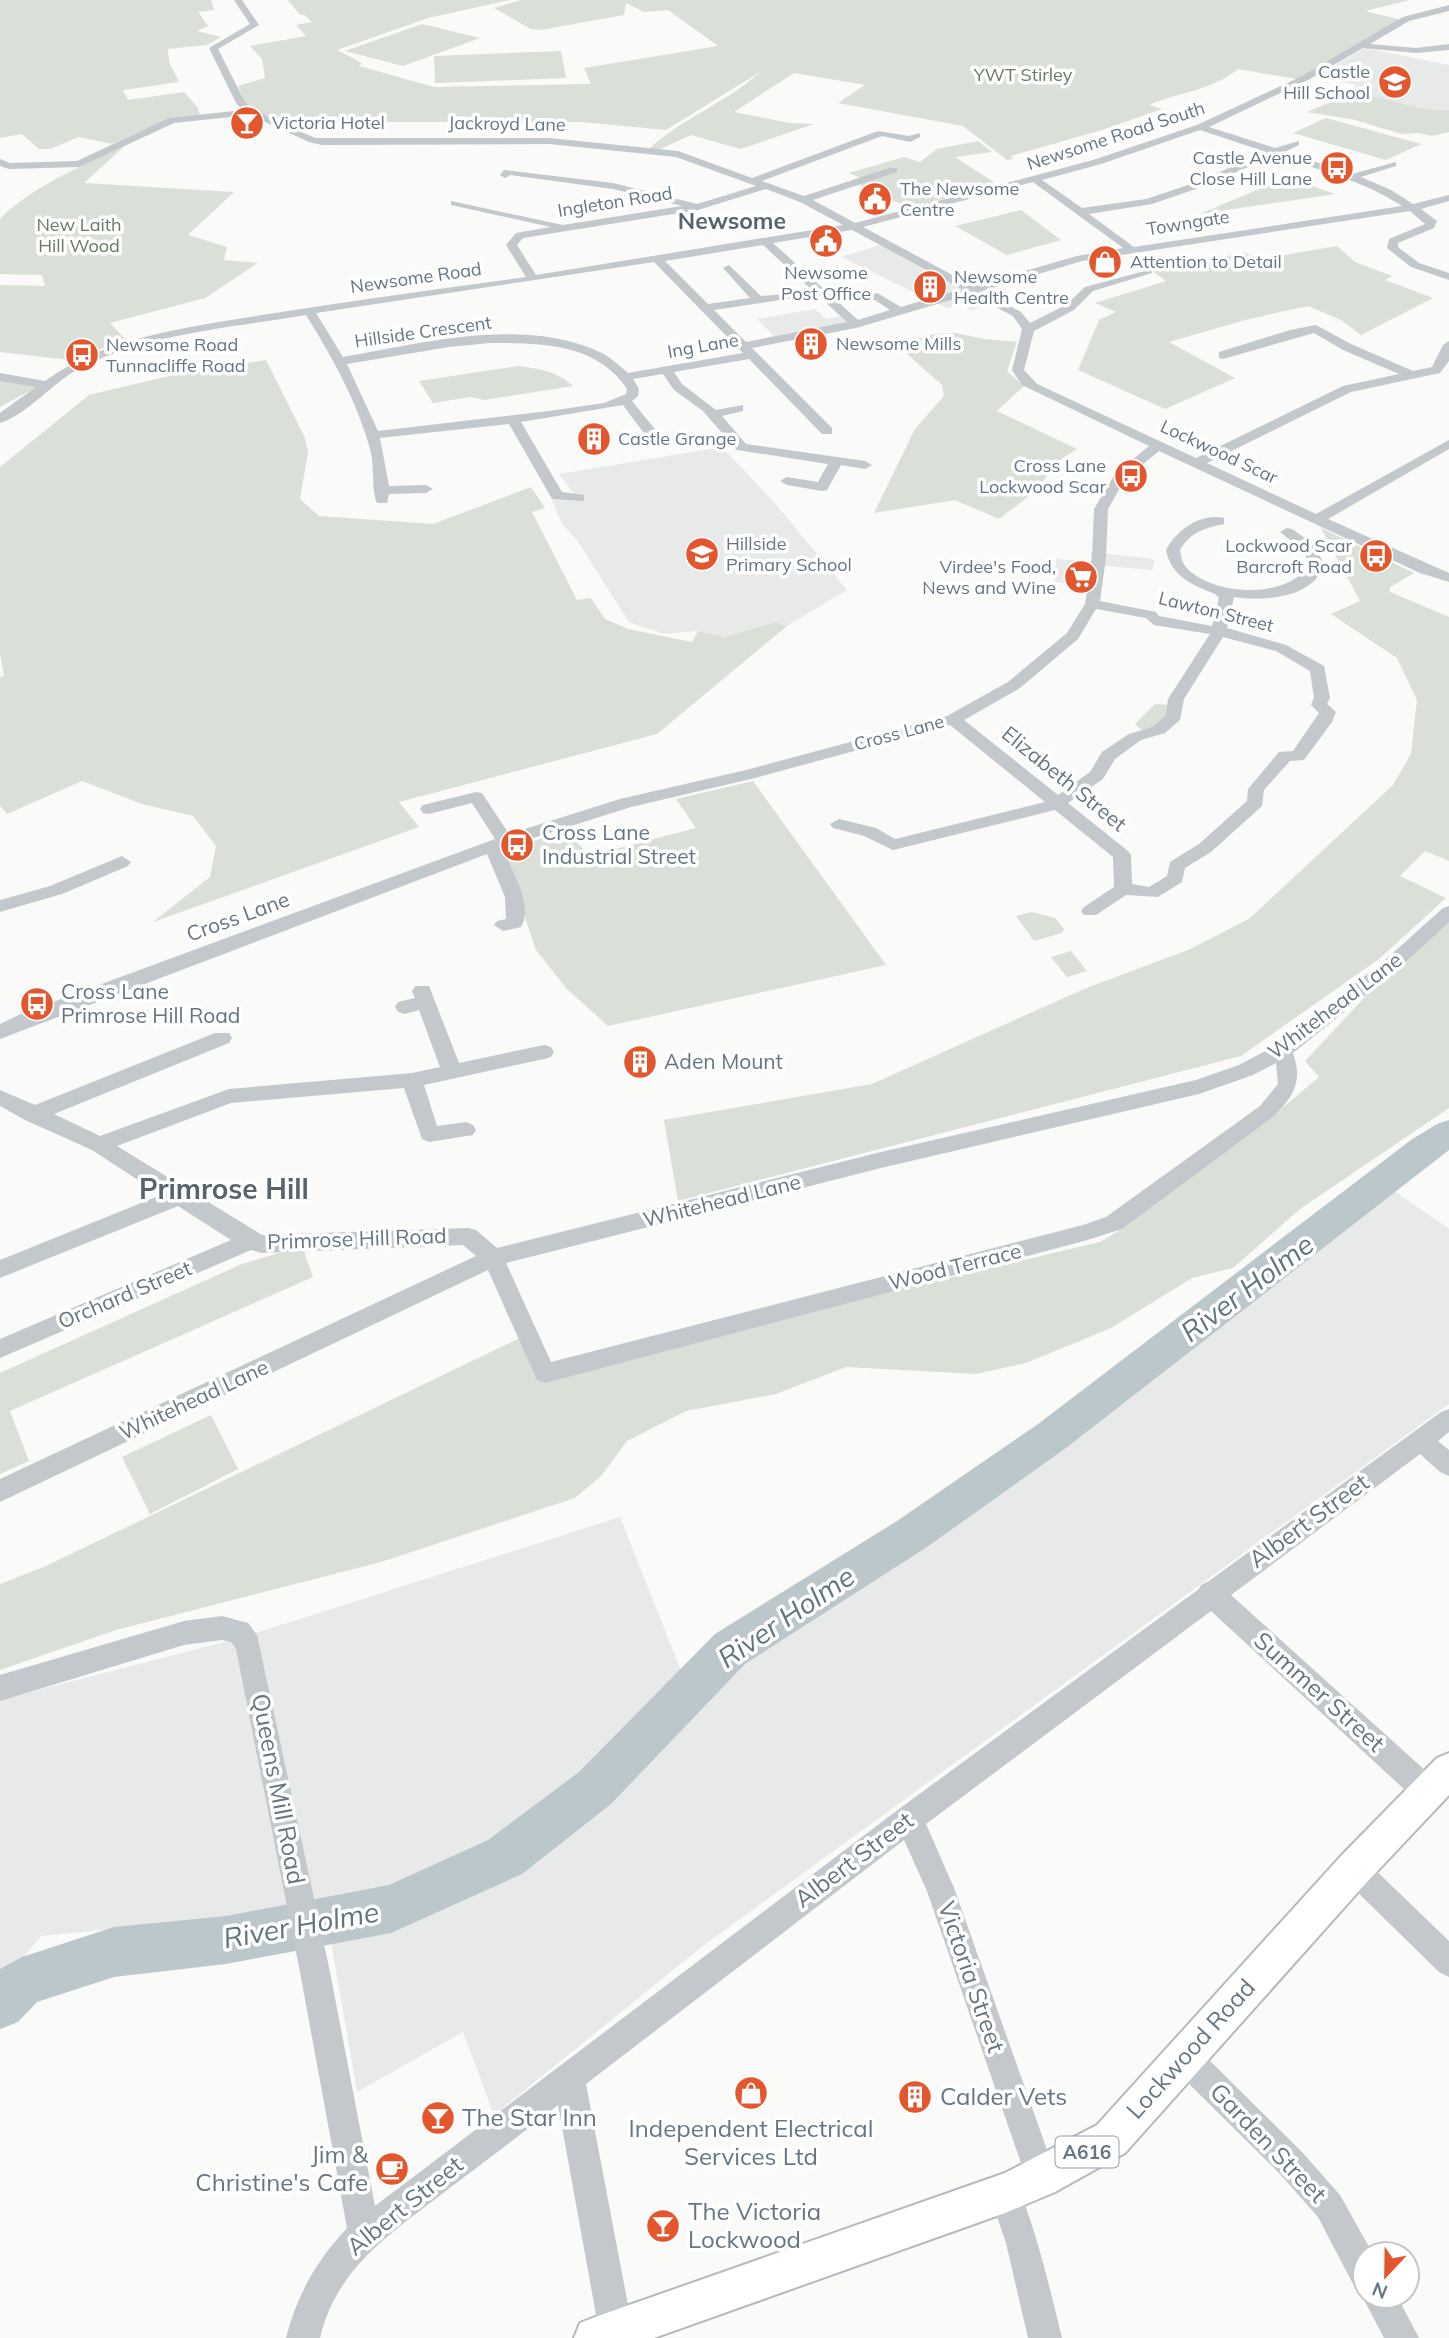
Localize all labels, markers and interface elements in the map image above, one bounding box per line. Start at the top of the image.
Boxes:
place label: Castle Hill School [1283,60,1370,104]
park label: YWT Stirley [973,63,1073,86]
school or university icon: Castle Hill School [1376,63,1414,101]
street label: Newsome Road South [1024,96,1208,175]
bar icon: Victoria Hotel [228,104,266,142]
place label: Victoria Hotel [272,111,385,134]
street label: Jackroyd Lane [448,111,566,136]
place label: Castle Avenue Close Hill Lane [1189,146,1312,190]
bus stop icon: Castle Avenue Close Hill Lane [1318,149,1356,187]
place label: The Newsome Centre [900,177,1019,221]
public building icon: The Newsome Centre [856,180,894,218]
street label: Ingleton Road [556,181,674,222]
street label: Towngate [1145,205,1231,240]
district label: Newsome [678,206,786,235]
park label: New Laith Hill Wood [36,213,122,257]
public building icon: Newsome Post Office [807,222,845,260]
shop icon: Attention to Detail [1086,243,1124,281]
place label: Attention to Detail [1130,250,1282,273]
street label: Newsome Road [349,257,483,298]
place label: Newsome Post Office [781,261,871,305]
place label: Newsome Health Centre [954,265,1069,309]
building icon: Newsome Health Centre [911,268,949,306]
street label: Hillside Crescent [353,311,493,352]
building icon: Newsome Mills [792,325,830,363]
street label: Ing Lane [666,328,740,363]
place label: Newsome Mills [836,332,961,355]
place label: Newsome Road Tunnacliffe Road [106,333,246,377]
bus stop icon: Newsome Road Tunnacliffe Road [63,336,101,374]
street label: Lockwood Scar [1157,414,1282,489]
building icon: Castle Grange [575,420,613,458]
place label: Castle Grange [618,427,736,450]
place label: Cross Lane Lockwood Scar [979,454,1106,498]
bus stop icon: Cross Lane Lockwood Scar [1112,457,1150,495]
place label: Hillside Primary School [726,532,852,576]
place label: Lockwood Scar Barcroft Road [1225,534,1352,578]
school or university icon: Hillside Primary School [683,535,721,573]
bus stop icon: Lockwood Scar Barcroft Road [1357,537,1395,575]
place label: Virdee's Food, News and Wine [922,555,1056,599]
supermarket icon: Virdee's Food, News and Wine [1062,558,1100,596]
street label: Lawton Street [1156,586,1276,637]
street label: Cross Lane [851,709,947,756]
street label: Elizabeth Street [997,720,1132,836]
place label: Cross Lane Industrial Street [542,819,696,869]
bus stop icon: Cross Lane Industrial Street [498,826,536,864]
street label: Cross Lane [182,885,293,947]
street label: Whitehead Lane [1262,946,1407,1064]
place label: Cross Lane Primrose Hill Road [61,978,240,1028]
bus stop icon: Cross Lane Primrose Hill Road [18,985,56,1023]
building icon: Aden Mount [621,1043,659,1081]
place label: Aden Mount [664,1048,783,1074]
street label: Whitehead Lane [640,1168,803,1232]
district label: Primrose Hill [139,1171,309,1206]
street label: Primrose Hill Road [267,1222,447,1254]
water label: River Holme [1173,1226,1320,1349]
street label: Wood Terrace [886,1237,1024,1295]
street label: Orchard Street [54,1254,195,1334]
street label: Whitehead Lane [115,1353,272,1445]
street label: Albert Street [1242,1467,1374,1574]
water label: River Holme [711,1558,861,1675]
street label: Summer Street [1248,1625,1391,1758]
street label: Queens Mill Road [246,1691,312,1887]
street label: Albert Street [788,1805,919,1914]
water label: River Holme [220,1894,381,1955]
street label: Victoria Street [932,1897,1012,2056]
street label: Lockwood Road [1120,1972,1261,2125]
shop icon: Independent Electrical Services Ltd [732,2074,770,2112]
street label: Garden Street [1204,2076,1333,2208]
building icon: Calder Vets [896,2078,934,2116]
place label: Calder Vets [940,2081,1067,2111]
bar icon: The Star Inn [419,2099,457,2137]
place label: The Star Inn [462,2102,597,2132]
place label: Independent Electrical Services Ltd [629,2113,873,2171]
road number: A616 [1056,2136,1118,2168]
place label: Jim & Christine's Cafe [195,2139,369,2197]
street label: Albert Street [340,2149,469,2261]
cafe icon: Jim & Christine's Cafe [373,2150,411,2188]
place label: The Victoria Lockwood [688,2196,821,2254]
bar icon: The Victoria Lockwood [644,2207,682,2245]
north arrow [1351,2240,1421,2310]
text: N [1368,2277,1391,2305]

